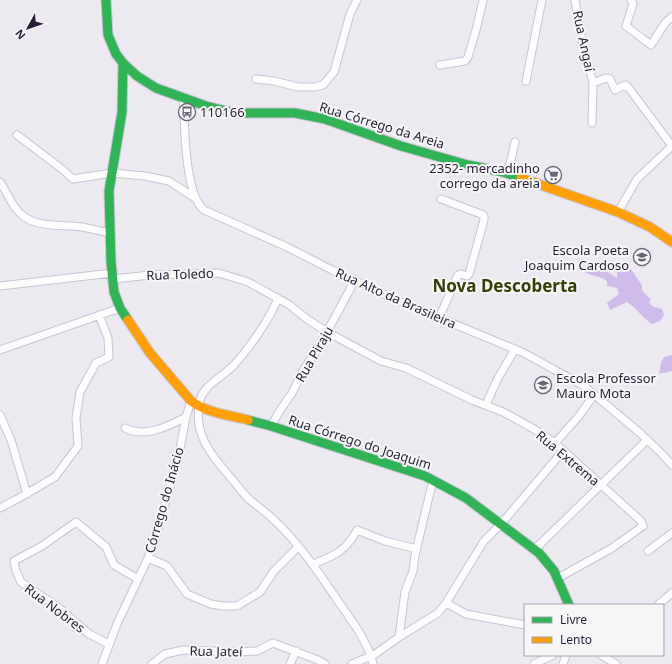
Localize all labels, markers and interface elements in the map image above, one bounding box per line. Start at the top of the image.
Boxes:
north arrow [8,8,48,48]
street label: Rua Angaí [569,9,599,74]
text: N [11,26,29,43]
street label: Rua Córrego da Areia [317,97,447,153]
bus stop icon: 110166 [177,102,197,122]
place label: 110166 [200,103,245,121]
place label: 2352- mercadinho corrego da areia [429,159,540,192]
supermarket icon: 2352- mercadinho corrego da areia [543,165,563,185]
place label: Escola Poeta Joaquim Cardoso [523,241,629,274]
school or university icon: Escola Poeta Joaquim Cardoso [632,247,652,267]
street label: Rua Alto da Brasileira [333,263,459,333]
street label: Rua Toledo [146,264,214,284]
district label: Nova Descoberta [433,274,578,297]
street label: Rua Piraju [291,323,337,385]
place label: Escola Professor Mauro Mota [556,369,657,402]
school or university icon: Escola Professor Mauro Mota [533,375,553,395]
street label: Rua Córrego do Joaquim [286,410,434,474]
street label: Rua Extrema [533,426,603,490]
street label: Córrego do Inácio [140,445,188,555]
street label: Rua Nobres [21,579,89,637]
legend [524,604,664,656]
text: Livre [560,611,587,628]
text: Lento [560,631,592,648]
street label: Rua Jateí [189,642,243,660]

